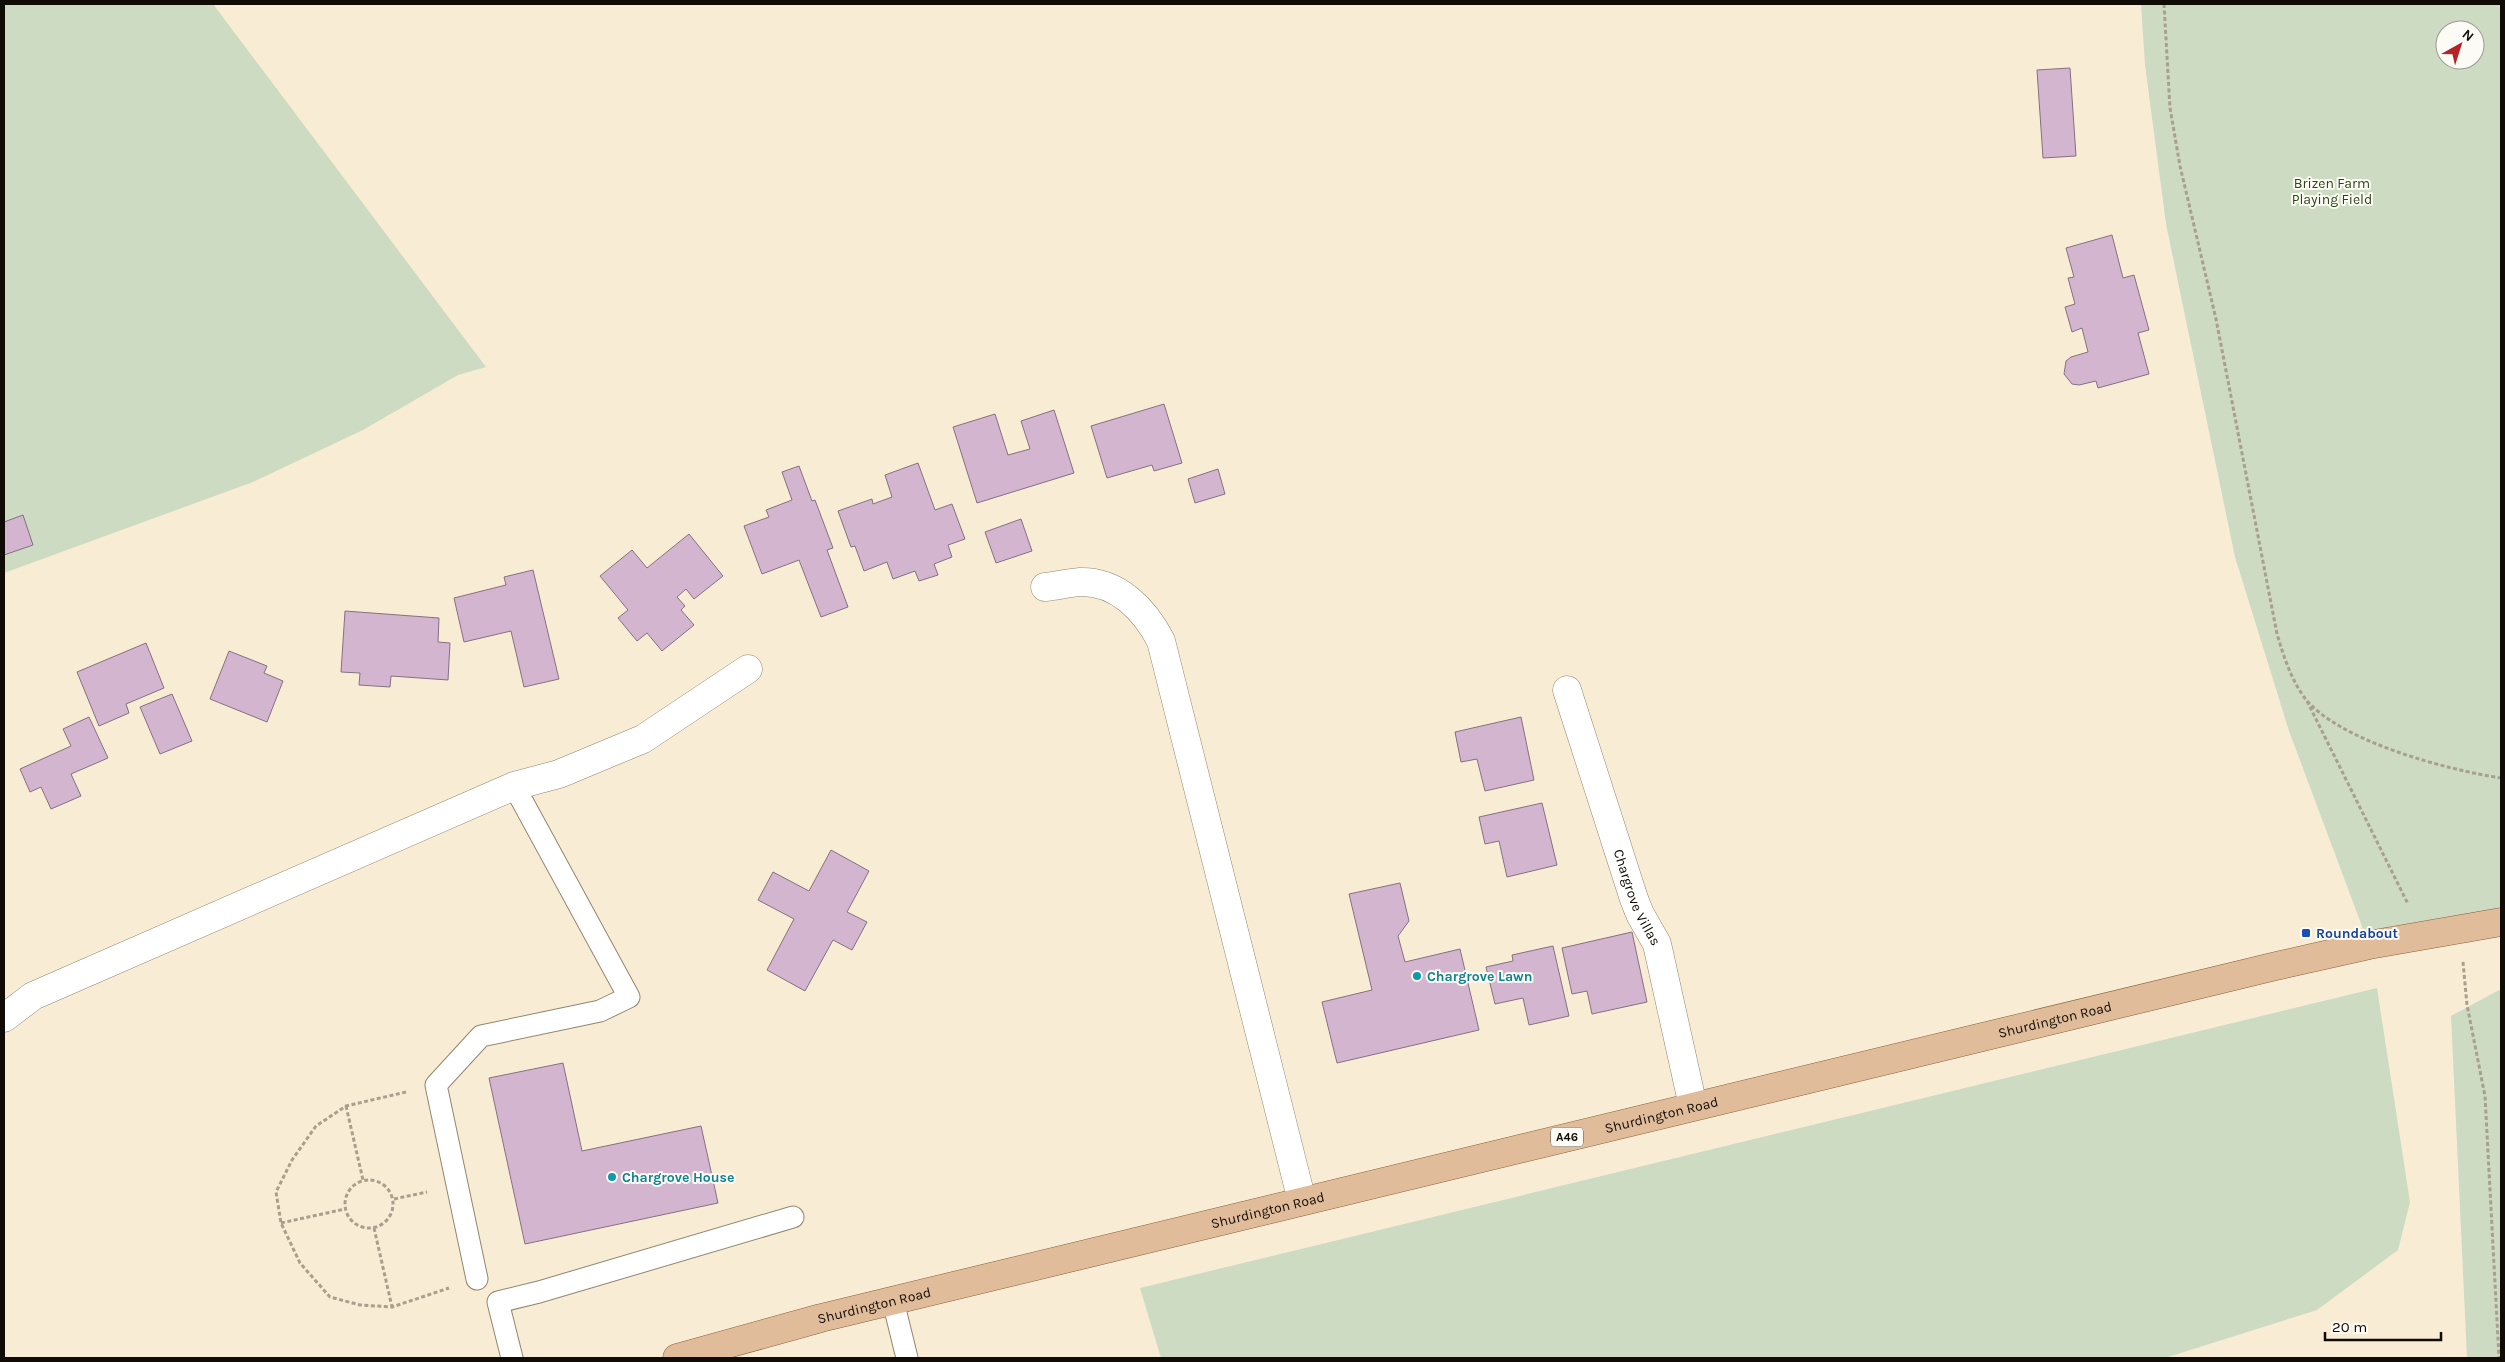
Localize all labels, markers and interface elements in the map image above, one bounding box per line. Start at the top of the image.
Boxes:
north arrow [2435,20,2485,70]
text: N [2459,26,2477,45]
park label: Brizen Farm Playing Field [2292,175,2372,208]
street label: Chargrove Villas [1610,847,1664,949]
place label: Roundabout [2316,925,2399,942]
marker: Roundabout [2300,927,2312,939]
place label: Chargrove Lawn [1427,968,1532,985]
marker: Chargrove Lawn [1411,970,1423,982]
street label: Shurdington Road [1997,998,2114,1042]
street label: Shurdington Road [1603,1093,1720,1137]
road number: A46 [1551,1128,1583,1146]
place label: Chargrove House [622,1169,734,1186]
marker: Chargrove House [606,1171,618,1183]
street label: Shurdington Road [1209,1188,1326,1232]
street label: Shurdington Road [816,1284,933,1328]
scale bar [2325,1310,2441,1342]
text: 20 m [2332,1318,2367,1336]

